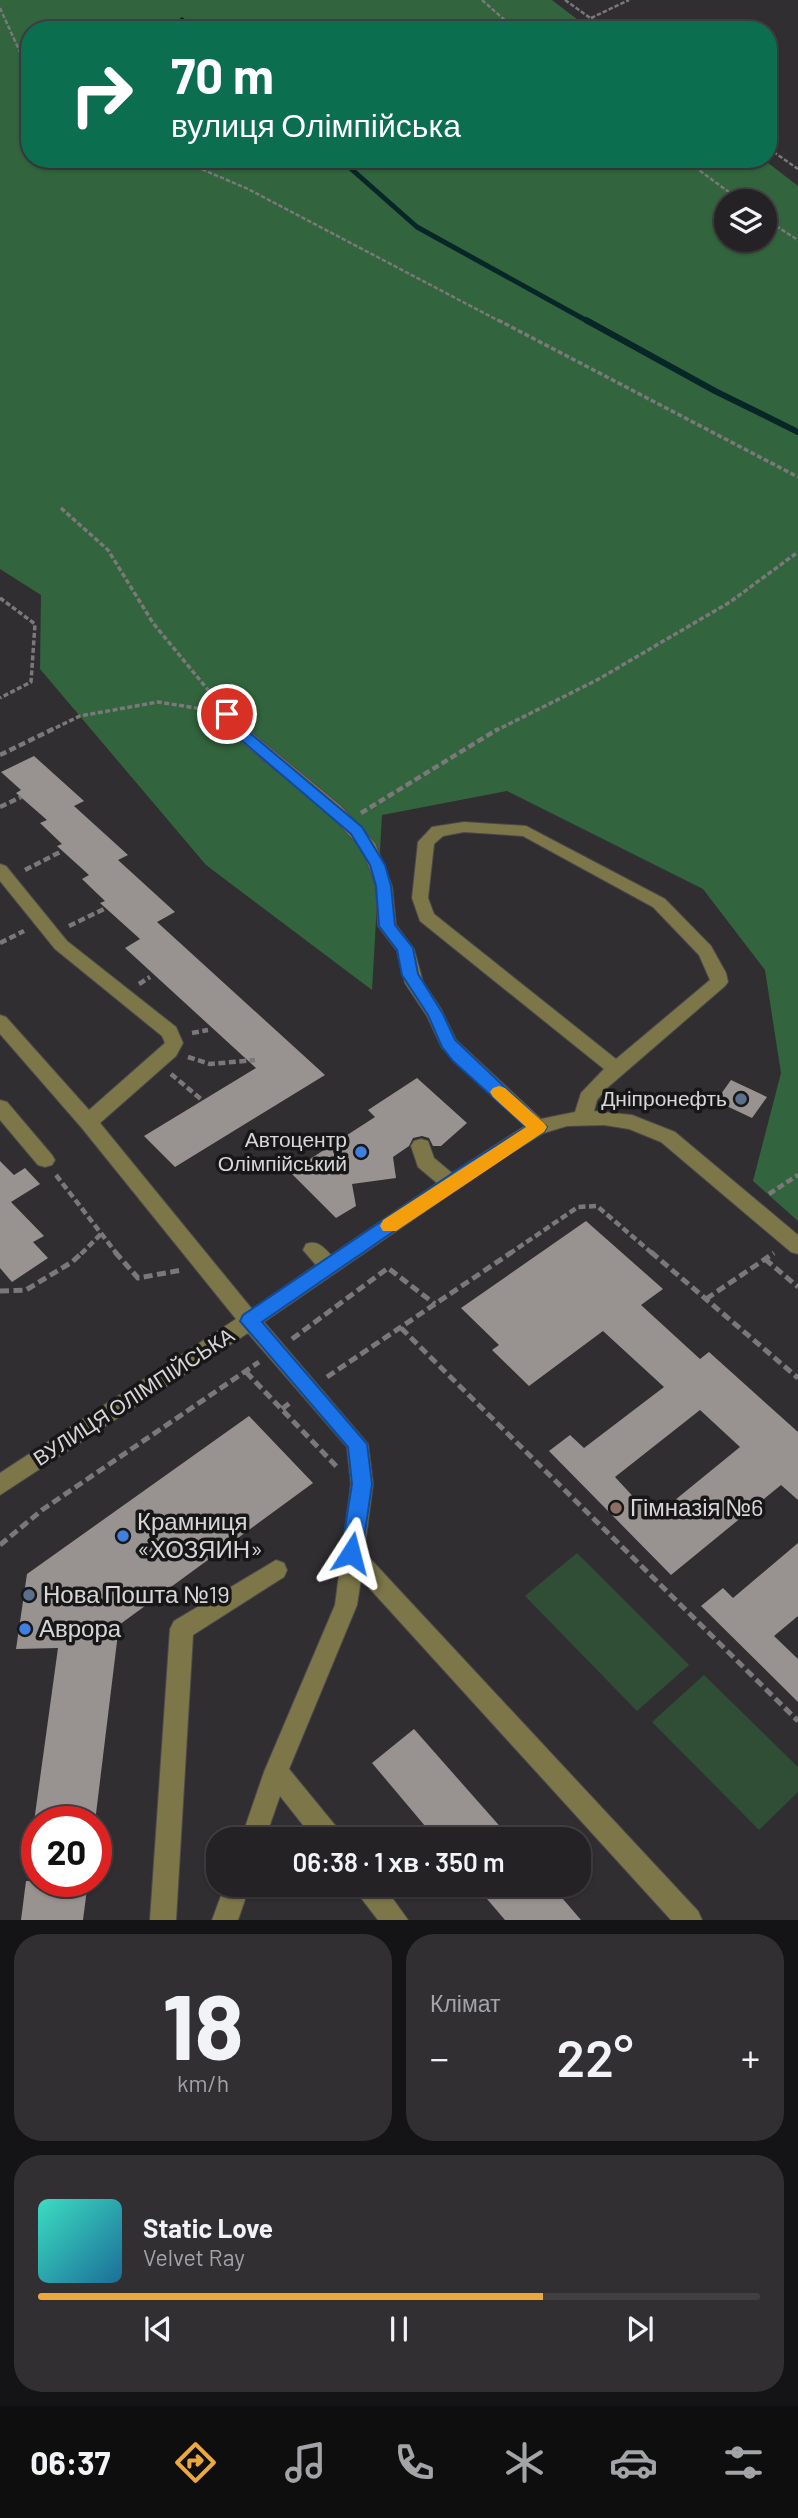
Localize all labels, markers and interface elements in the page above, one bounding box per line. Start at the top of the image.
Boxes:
text: 70 m [171,45,274,104]
icon: right [56,49,147,140]
text: вулиця Олімпійська [171,105,461,143]
map controls [714,189,777,252]
button: layers [714,189,777,252]
pin [197,684,257,744]
icon: arrive [208,695,246,733]
place label: Дніпронефть [601,1085,727,1110]
marker: Дніпронефть [733,1091,749,1107]
place label: Автоцентр Олімпійський [218,1126,347,1175]
marker: Автоцентр Олімпійський [353,1144,369,1160]
street label: ВУЛИЦЯ ОЛІМПІЙСЬКА [28,1321,238,1470]
place label: Гімназія №6 [630,1492,763,1521]
marker: Гімназія №6 [608,1500,624,1516]
place label: Крамниця «ХОЗЯИН» [137,1506,263,1563]
position arrow [314,1516,388,1590]
marker: Крамниця «ХОЗЯИН» [115,1528,131,1544]
place label: Нова Пошта №19 [43,1579,230,1608]
marker: Нова Пошта №19 [21,1587,37,1603]
place label: Аврора [39,1613,122,1642]
marker: Аврора [17,1621,33,1637]
speed limit sign: 20 [21,1806,112,1897]
text: 06:38 · 1 хв · 350 m [293,1846,504,1877]
text: 18 [162,1969,244,2078]
text: Клімат [430,1989,501,2017]
text: 22° [557,2025,633,2087]
text: − [430,2034,449,2080]
text: + [741,2034,760,2080]
text: km/h [177,2069,229,2097]
text: Static Love [143,2212,273,2243]
text: Velvet Ray [143,2243,245,2271]
icon: previous [139,2310,177,2348]
icon: pause [380,2310,418,2348]
icon: next [621,2310,659,2348]
icon: directions [171,2438,220,2487]
icon: music [281,2438,330,2487]
icon: phone [390,2438,439,2487]
icon: climate [500,2438,549,2487]
icon: car [609,2438,658,2487]
icon: filters [719,2438,768,2487]
text: 06:37 [30,2443,111,2481]

